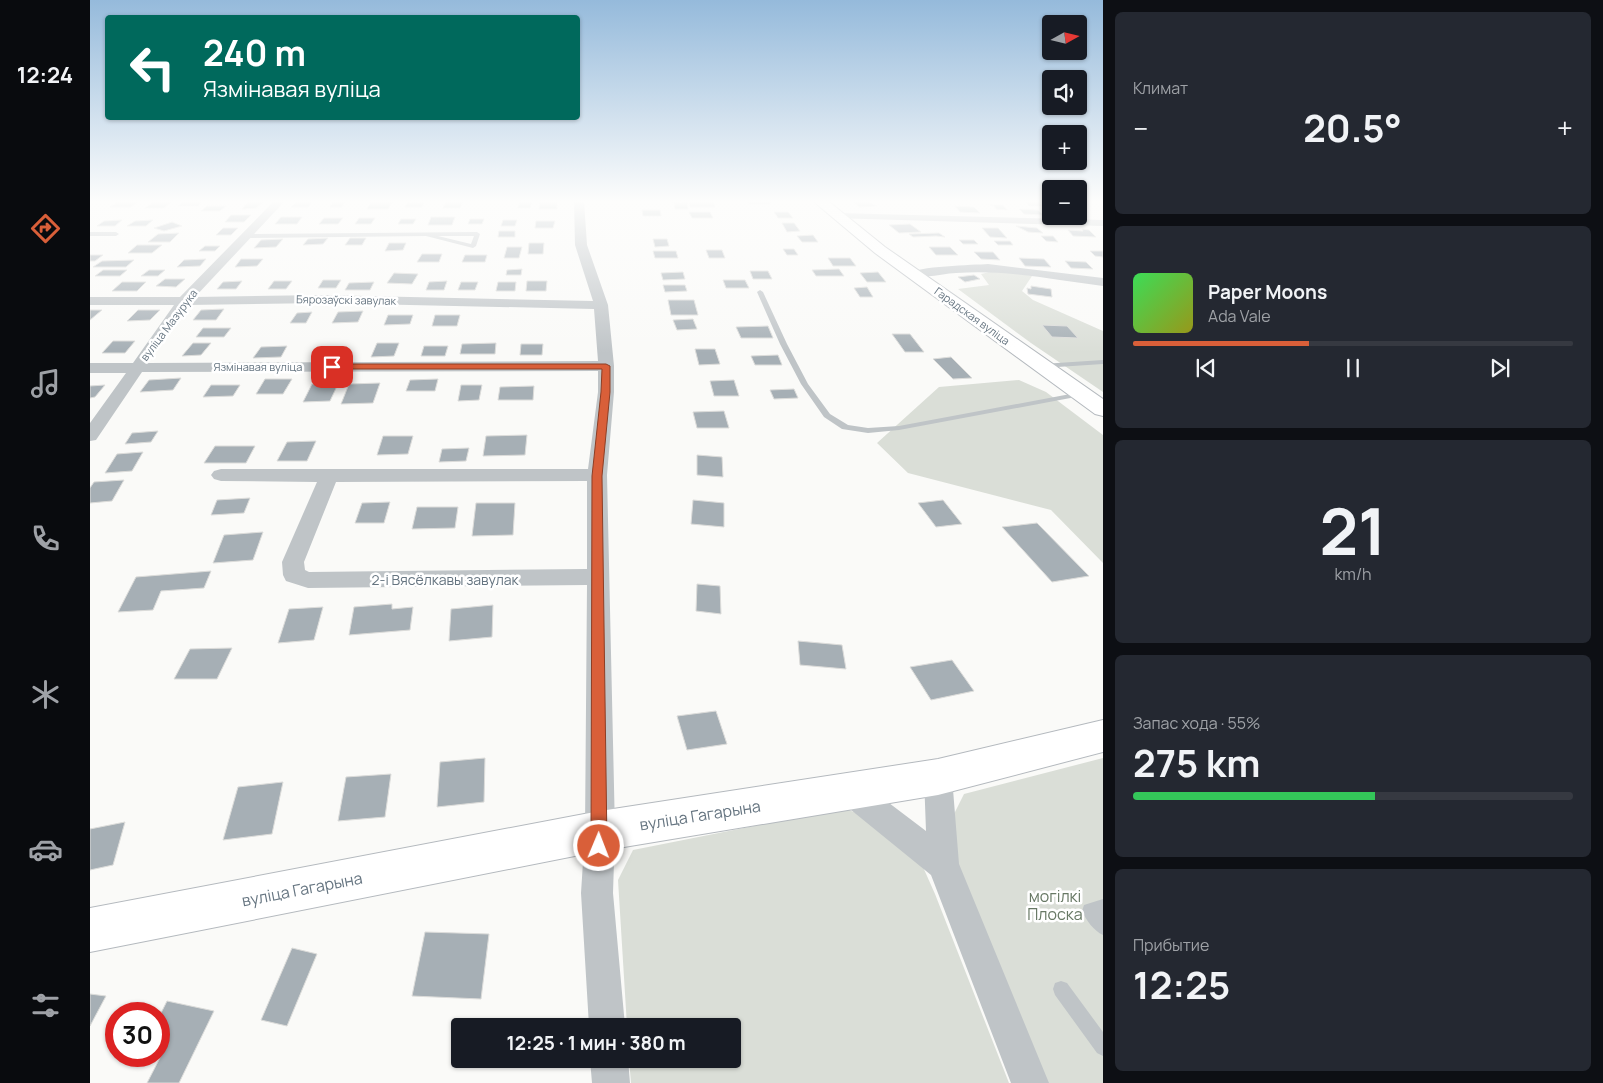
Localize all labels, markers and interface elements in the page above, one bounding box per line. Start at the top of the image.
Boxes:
north arrow [1042,15,1088,60]
map controls [1042,15,1087,225]
text: 240 m [203,29,306,77]
icon: left [120,35,185,100]
text: 12:24 [17,60,73,90]
button: sound [1042,70,1087,115]
text: Язмінавая вуліца [203,74,381,104]
text: Климат [1133,77,1188,99]
text: 20.5° [1303,101,1402,153]
text: − [1133,109,1148,147]
text: + [1557,109,1573,147]
button: + [1042,125,1087,170]
button: − [1042,180,1087,225]
icon: directions [28,211,63,246]
text: Paper Moons [1208,279,1327,305]
street label: Гарадская вуліца [932,283,1013,348]
street label: вуліца Мазурука [137,286,200,364]
street label: Бярозаўскі завулак [296,291,397,308]
text: Ada Vale [1208,305,1271,327]
pin [311,346,353,388]
icon: arrive [318,353,346,381]
icon: previous [1192,354,1220,382]
icon: pause [1339,354,1367,382]
icon: next [1486,354,1514,382]
street label: Язмінавая вуліца [214,359,302,374]
icon: music [28,366,63,401]
text: 21 [1319,486,1387,575]
icon: phone [28,521,63,556]
text: km/h [1334,563,1372,585]
street label: 2-і Вясёлкавы завулак [372,570,519,589]
icon: climate [28,677,63,712]
text: Запас хода · 55% [1133,712,1260,734]
text: 275 km [1133,736,1260,788]
street label: вуліца Гагарына [638,795,762,835]
position arrow [572,819,624,871]
icon: car [28,832,63,867]
street label: вуліца Гагарына [240,867,364,911]
park label: могілкі Плоска [1027,885,1083,925]
text: Прибытие [1133,934,1209,956]
text: 12:25 [1133,958,1230,1010]
icon: filters [28,988,63,1023]
speed limit sign: 30 [105,1002,170,1067]
text: 12:25 · 1 мин · 380 m [506,1030,686,1056]

